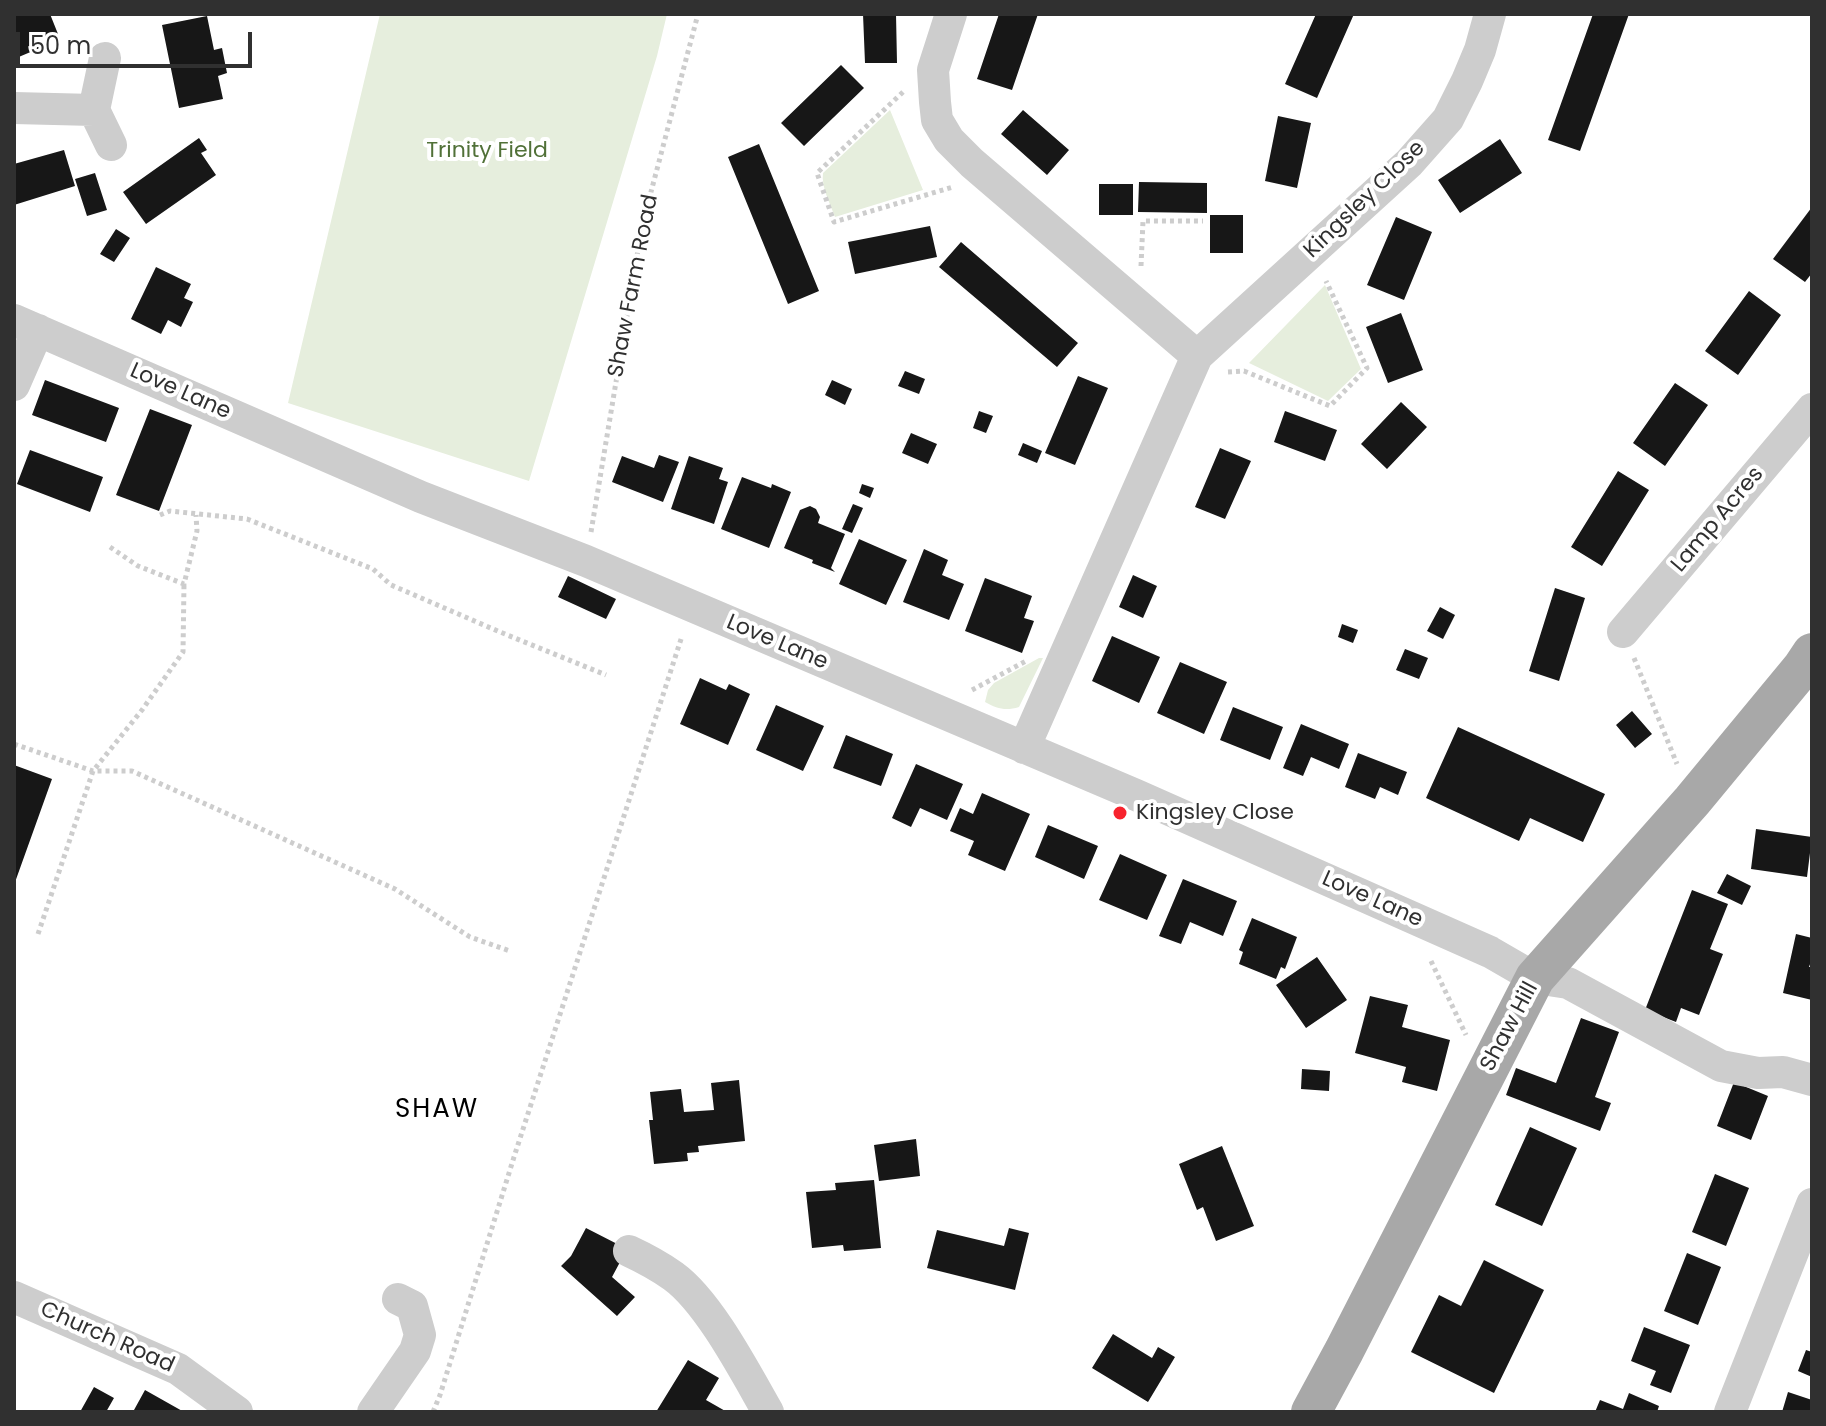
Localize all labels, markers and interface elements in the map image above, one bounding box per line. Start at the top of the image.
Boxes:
scale bar [20,16,256,66]
text: 50 m [30,29,91,62]
street label: Kingsley Close [1299,136,1431,264]
park label: Trinity Field [426,138,548,164]
street label: Shaw Farm Road [603,192,665,380]
street label: Love Lane [126,358,234,426]
street label: Lamp Acres [1666,462,1770,578]
street label: Love Lane [722,610,832,676]
place label: Kingsley Close [1136,800,1294,826]
marker: Kingsley Close [1111,804,1129,822]
street label: Love Lane [1318,866,1426,934]
street label: Shaw Hill [1476,978,1544,1076]
district label: SHAW [395,1094,479,1126]
street label: Church Road [36,1297,178,1379]

